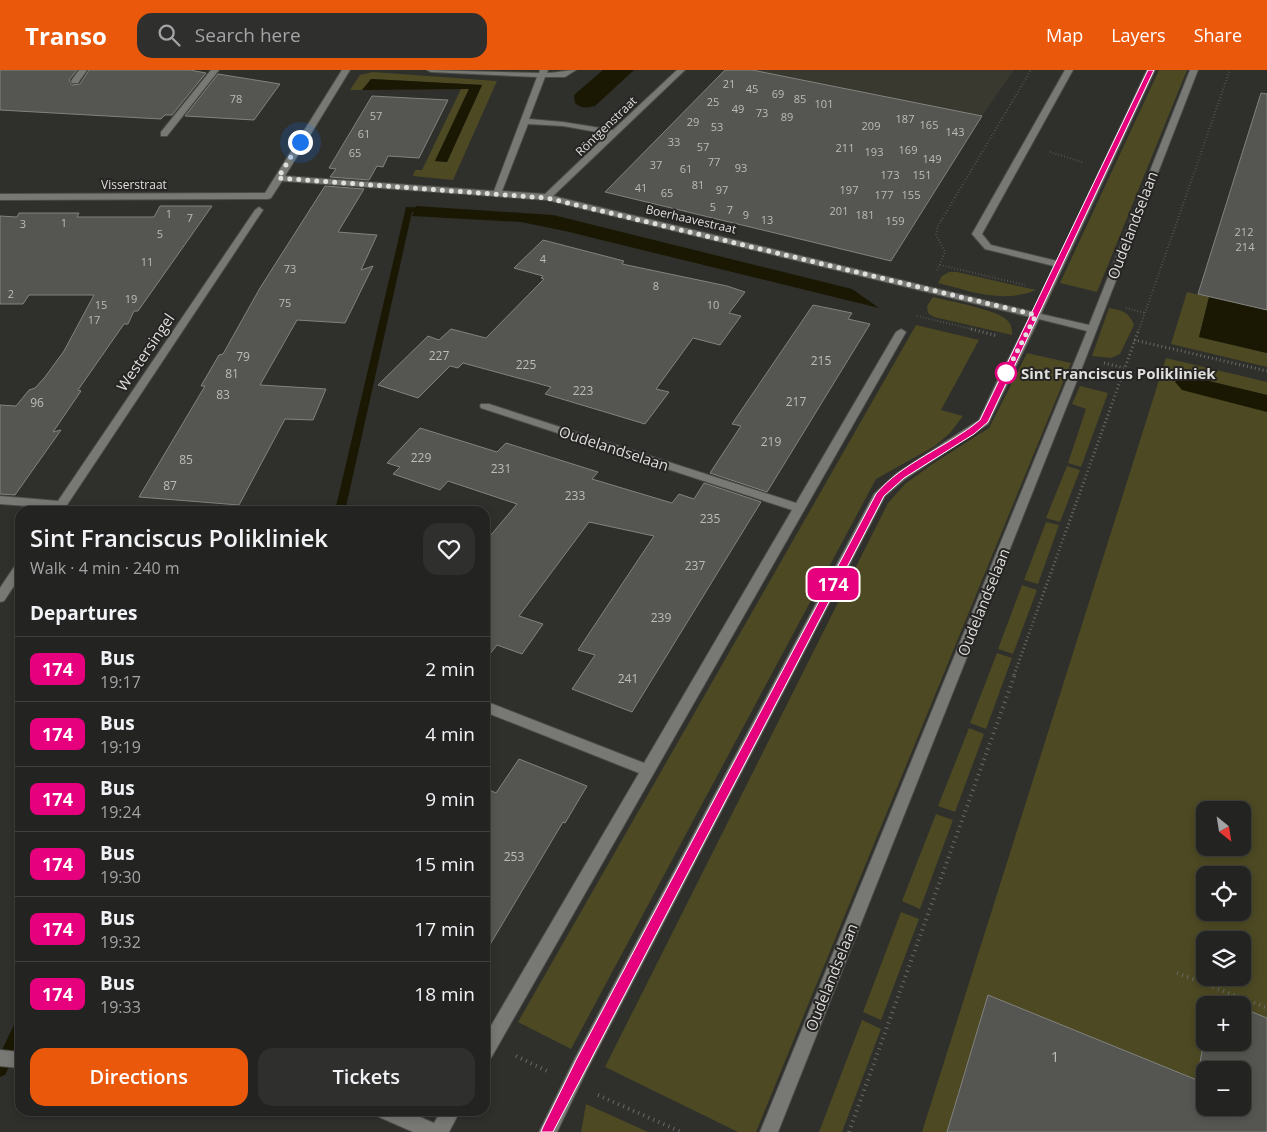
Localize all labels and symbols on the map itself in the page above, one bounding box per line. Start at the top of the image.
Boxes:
house number: 21 [723,76,735,91]
house number: 45 [746,81,758,96]
house number: 69 [772,86,784,101]
house number: 78 [230,91,242,106]
house number: 85 [794,91,806,106]
street label: Röntgenstraat [572,92,640,160]
house number: 25 [707,94,719,109]
house number: 101 [815,96,833,111]
house number: 49 [732,101,744,116]
house number: 73 [756,105,768,120]
house number: 57 [370,108,382,123]
house number: 89 [781,109,793,124]
house number: 187 [896,111,914,126]
house number: 29 [687,114,699,129]
house number: 165 [920,117,938,132]
house number: 209 [862,118,880,133]
house number: 53 [711,119,723,134]
house number: 143 [946,124,964,139]
house number: 61 [358,126,370,141]
your location [288,130,313,155]
house number: 33 [668,134,680,149]
house number: 57 [697,139,709,154]
house number: 211 [836,140,854,155]
house number: 169 [899,142,917,157]
house number: 193 [865,144,883,159]
house number: 65 [349,145,361,160]
house number: 149 [923,151,941,166]
house number: 77 [708,154,720,169]
house number: 37 [650,157,662,172]
house number: 93 [735,160,747,175]
house number: 61 [680,161,692,176]
house number: 173 [881,167,899,182]
house number: 151 [913,167,931,182]
street label: Oudelandselaan [1102,168,1162,282]
street label: Visserstraat [101,176,167,193]
house number: 81 [692,177,704,192]
house number: 41 [635,180,647,195]
house number: 97 [716,182,728,197]
house number: 197 [840,182,858,197]
house number: 65 [661,185,673,200]
house number: 177 [875,187,893,202]
house number: 155 [902,187,920,202]
house number: 5 [710,199,716,214]
street label: Boerhaavestraat [644,200,738,238]
house number: 7 [727,202,733,217]
house number: 201 [830,203,848,218]
house number: 1 [166,206,172,221]
house number: 9 [743,207,749,222]
house number: 181 [856,207,874,222]
house number: 7 [187,210,193,225]
house number: 13 [761,212,773,227]
house number: 159 [886,213,904,228]
house number: 1 [61,215,67,230]
house number: 3 [20,216,26,231]
house number: 212 [1235,224,1253,239]
house number: 5 [157,226,163,241]
house number: 214 [1236,239,1255,254]
house number: 4 [540,251,547,266]
house number: 11 [141,254,153,269]
house number: 73 [284,261,296,276]
house number: 8 [653,278,659,293]
house number: 2 [8,286,14,301]
house number: 19 [125,291,137,306]
house number: 75 [279,295,291,310]
house number: 15 [95,297,107,312]
house number: 10 [707,297,719,312]
street label: Westersingel [112,309,178,395]
house number: 17 [88,312,100,327]
house number: 227 [429,347,449,364]
house number: 79 [236,348,250,365]
house number: 215 [811,352,831,369]
house number: 225 [516,356,536,373]
marker: Sint Franciscus Polikliniek [995,362,1017,384]
place label: Sint Franciscus Polikliniek [1021,363,1216,383]
house number: 81 [225,365,239,382]
house number: 223 [573,382,593,399]
house number: 83 [216,386,230,403]
house number: 217 [786,393,806,410]
house number: 96 [30,394,44,411]
street label: Oudelandselaan [557,421,671,475]
house number: 219 [761,433,781,450]
house number: 229 [411,449,431,466]
house number: 85 [179,451,193,468]
house number: 231 [491,460,511,477]
house number: 87 [163,477,177,494]
house number: 233 [565,487,585,504]
house number: 235 [700,510,720,527]
street label: Oudelandselaan [952,545,1014,659]
house number: 237 [685,557,705,574]
line badge: 174 [804,568,862,600]
house number: 239 [651,609,671,626]
house number: 241 [618,670,638,687]
north arrow [1196,801,1251,856]
house number: 253 [504,848,524,865]
street label: Oudelandselaan [800,920,862,1034]
house number: 1 [1051,1046,1059,1066]

